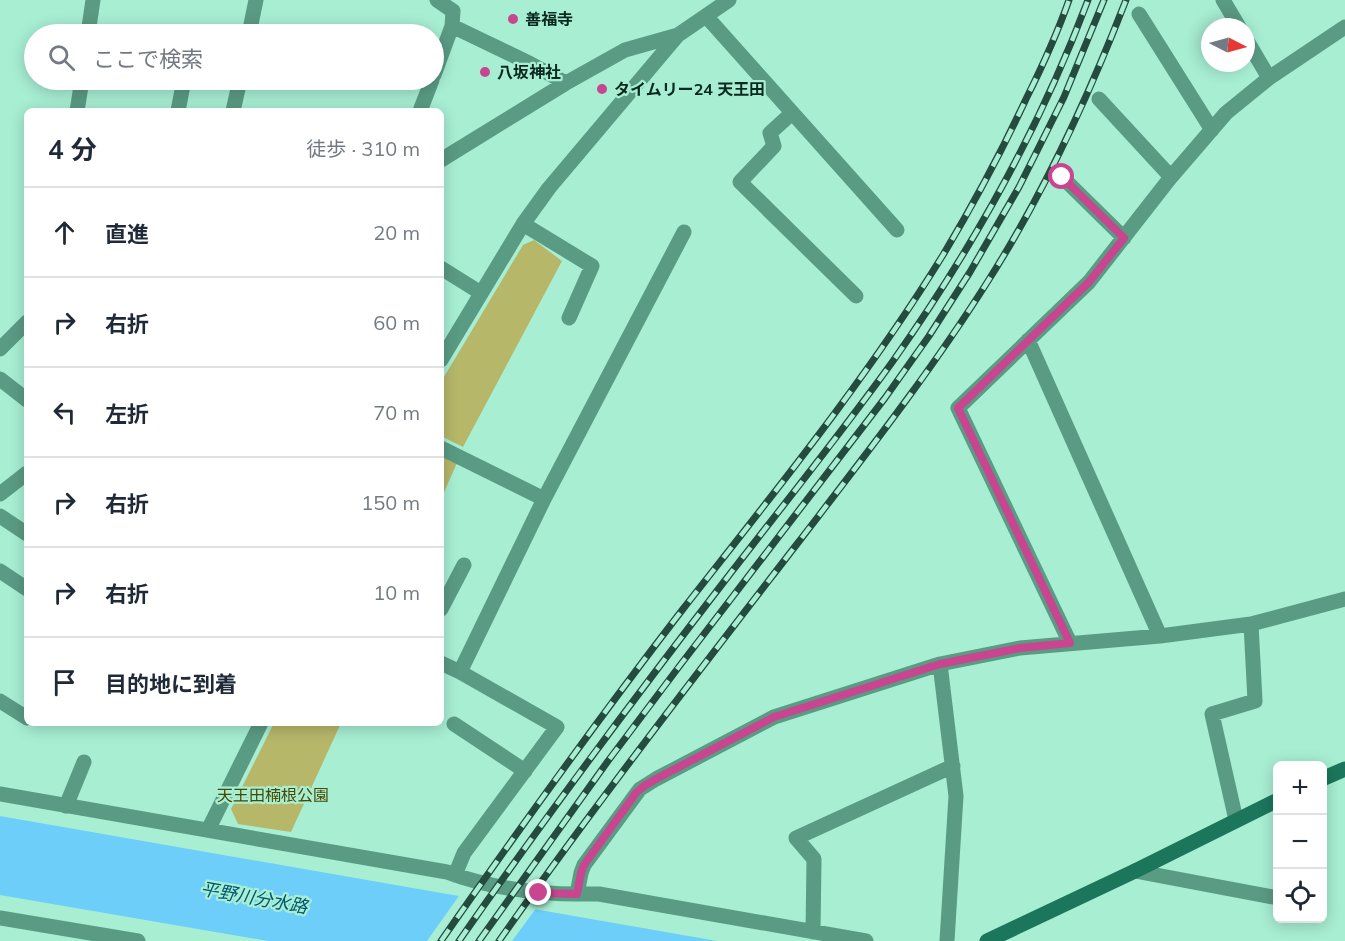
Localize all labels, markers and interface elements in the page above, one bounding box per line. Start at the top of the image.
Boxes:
place label: 善福寺 [525,9,573,29]
marker: 善福寺 [506,12,520,26]
north arrow [1201,18,1255,72]
search box [24,24,444,90]
icon: search [45,41,78,74]
text: ここで検索 [93,45,203,73]
place label: 八坂神社 [497,62,561,82]
marker: 八坂神社 [478,65,492,79]
place label: タイムリー24 天王田 [614,79,765,99]
marker: タイムリー24 天王田 [595,82,609,96]
text: 4 分 [48,133,97,166]
text: 徒歩 · 310 m [306,136,420,161]
route start [1048,163,1074,189]
icon: ahead [48,216,81,249]
text: 直進 [105,220,149,248]
text: 20 m [373,220,420,245]
icon: right [48,306,81,339]
text: 右折 [105,310,149,338]
text: 60 m [373,310,420,335]
icon: left [48,396,81,429]
text: 左折 [105,400,149,428]
text: 70 m [373,400,420,425]
icon: right [48,486,81,519]
text: 右折 [105,490,149,518]
text: 150 m [361,490,420,515]
icon: right [48,576,81,609]
text: 右折 [105,580,149,608]
text: 10 m [373,580,420,605]
icon: arrive [48,666,81,699]
text: 目的地に到着 [105,670,237,698]
map controls [1273,761,1327,923]
button: + [1273,761,1327,815]
park label: 天王田楠根公園 [217,785,329,805]
button: − [1273,815,1327,869]
button: locate [1273,869,1327,923]
water label: 平野川分水路 [199,877,311,919]
route end [525,879,551,905]

